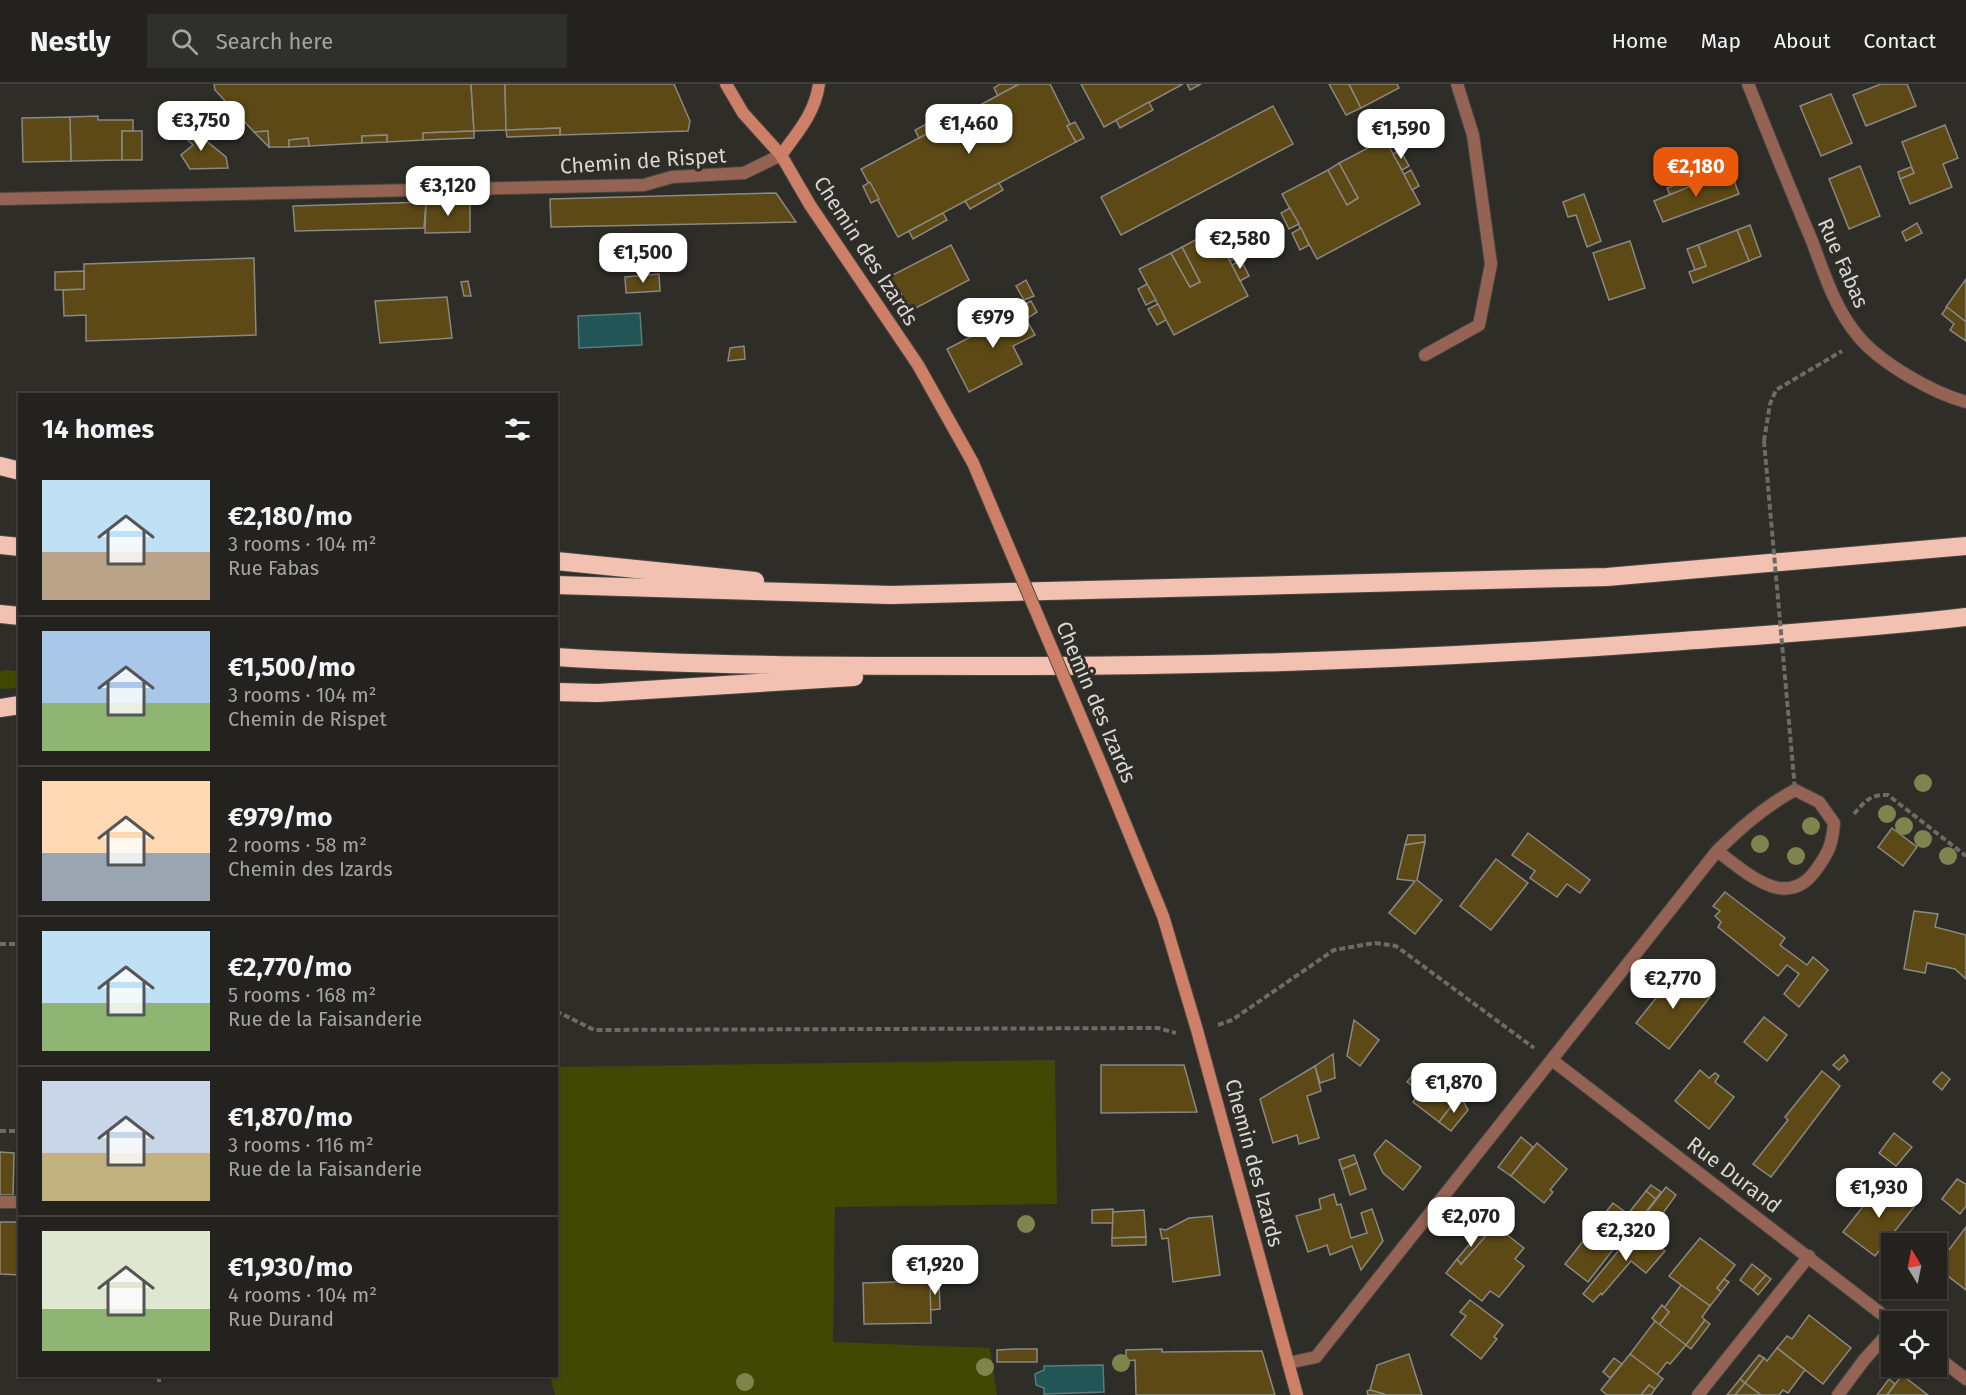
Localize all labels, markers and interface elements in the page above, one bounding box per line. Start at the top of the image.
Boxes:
search box [147,14,567,68]
text: Nestly [30,25,111,58]
icon: search [168,25,201,58]
text: Search here [216,28,333,55]
text: Home [1612,28,1668,54]
text: Map [1701,28,1741,54]
text: About [1774,28,1831,54]
text: Contact [1864,28,1936,54]
pin: €3,750 [152,101,250,152]
pin: €1,460 [920,104,1018,155]
text: €3,750 [172,108,230,132]
pin: €1,590 [1352,109,1450,160]
text: €1,460 [939,111,999,135]
text: €1,590 [1372,116,1430,140]
street label: Chemin de Rispet [559,142,727,180]
pin: €2,180 [1647,147,1745,198]
text: €2,180 [1667,154,1725,178]
pin: €3,120 [399,166,497,217]
street label: Chemin des Izards [808,171,924,331]
text: €3,120 [420,173,476,197]
street label: Rue Fabas [1812,214,1874,312]
pin: €2,580 [1191,219,1289,270]
text: €2,580 [1210,226,1271,250]
pin: €1,500 [594,233,692,284]
text: €1,500 [613,240,673,264]
pin: €979 [957,298,1029,349]
text: €979 [972,305,1014,329]
icon: filters [501,413,534,446]
text: 14 homes [42,414,154,445]
text: €2,180/mo [228,501,352,532]
icon: home [90,504,162,576]
text: 3 rooms · 104 m² [228,532,376,556]
text: Rue Fabas [228,556,319,580]
street label: Chemin des Izards [1050,617,1142,787]
text: €1,500/mo [228,652,355,683]
icon: home [90,655,162,727]
text: 3 rooms · 104 m² [228,683,376,707]
text: Chemin de Rispet [228,707,387,731]
text: €979/mo [228,802,332,833]
icon: home [90,805,162,877]
text: 2 rooms · 58 m² [228,833,367,857]
text: Chemin des Izards [228,857,393,881]
text: €2,770/mo [228,952,352,983]
icon: home [90,955,162,1027]
pin: €2,770 [1624,959,1722,1010]
text: €2,770 [1645,966,1701,990]
text: 5 rooms · 168 m² [228,983,376,1007]
text: Rue de la Faisanderie [228,1007,422,1031]
pin: €1,870 [1405,1063,1503,1114]
text: €1,870 [1425,1070,1483,1094]
street label: Chemin des Izards [1219,1076,1289,1250]
text: €1,870/mo [228,1102,353,1133]
icon: home [90,1105,162,1177]
street label: Rue Durand [1682,1131,1786,1219]
text: 3 rooms · 116 m² [228,1133,374,1157]
text: Rue de la Faisanderie [228,1157,422,1181]
pin: €1,930 [1830,1168,1928,1219]
text: €1,930 [1850,1175,1908,1199]
pin: €2,070 [1422,1197,1520,1248]
text: €2,070 [1442,1204,1500,1228]
pin: €2,320 [1577,1211,1675,1262]
text: €2,320 [1596,1218,1656,1242]
north arrow [1881,1233,1947,1299]
map controls [1881,1233,1947,1377]
pin: €1,920 [886,1245,984,1296]
text: €1,930/mo [228,1252,353,1283]
text: €1,920 [906,1252,964,1276]
icon: home [90,1255,162,1327]
text: 4 rooms · 104 m² [228,1283,377,1307]
text: Rue Durand [228,1307,334,1331]
button: locate [1881,1311,1947,1377]

